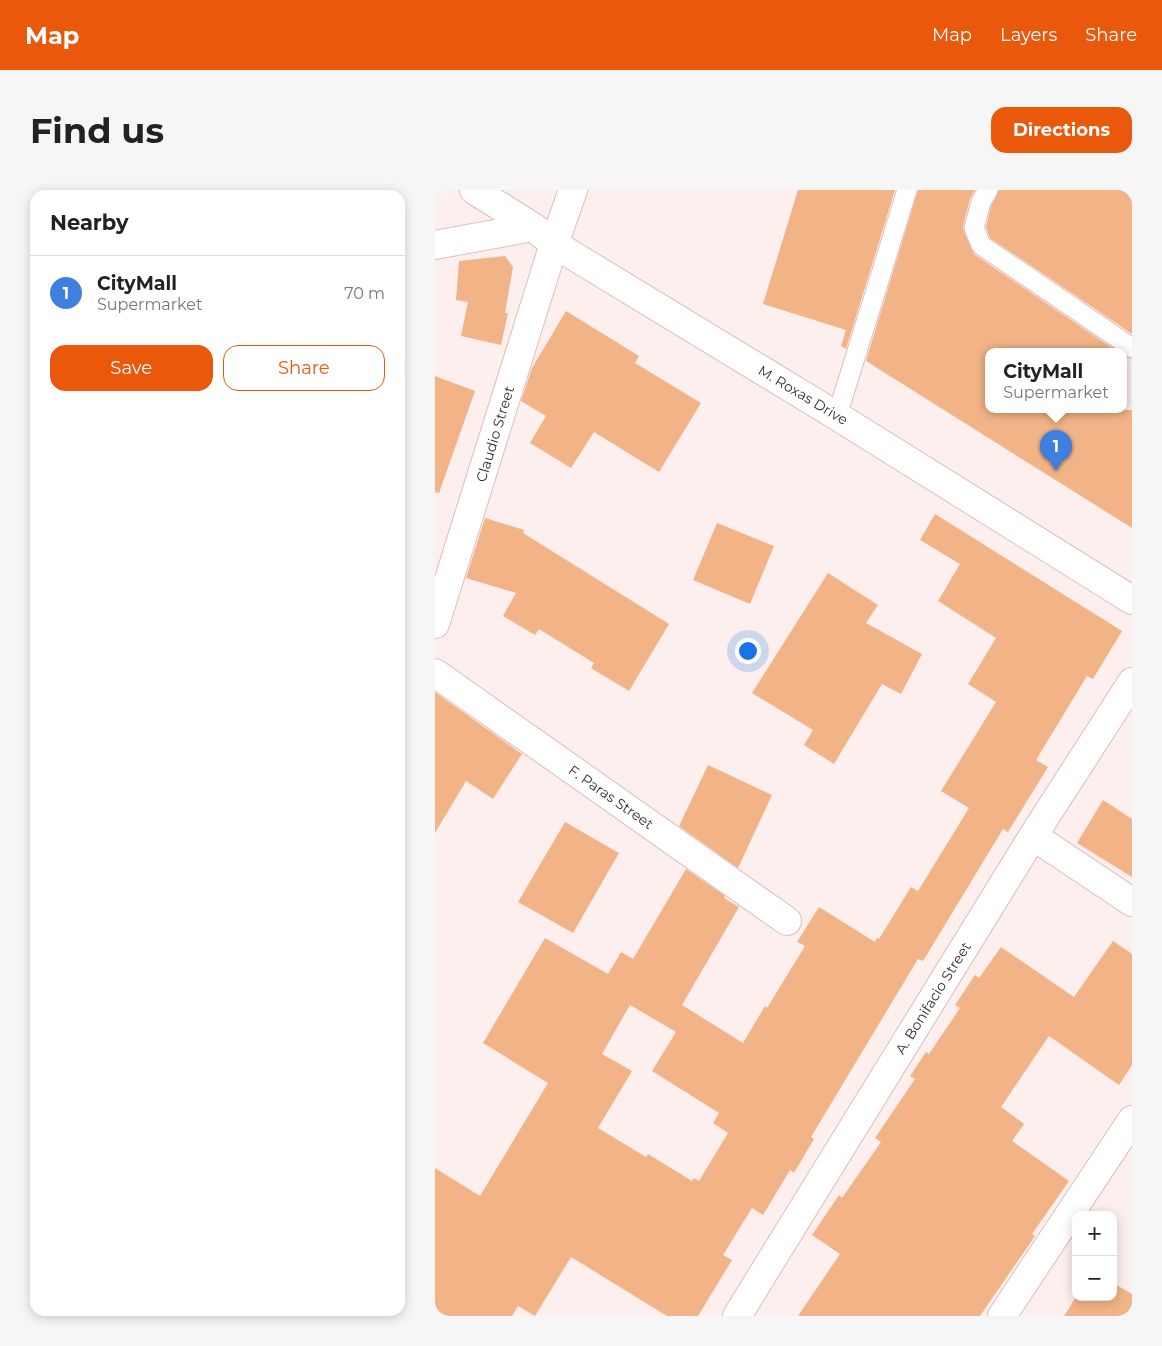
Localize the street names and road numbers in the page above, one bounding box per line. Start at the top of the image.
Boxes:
street label: M. Roxas Drive [755,361,851,429]
street label: Claudio Street [472,384,518,484]
street label: F. Paras Street [565,761,657,833]
street label: A. Bonifacio Street [891,938,975,1057]

